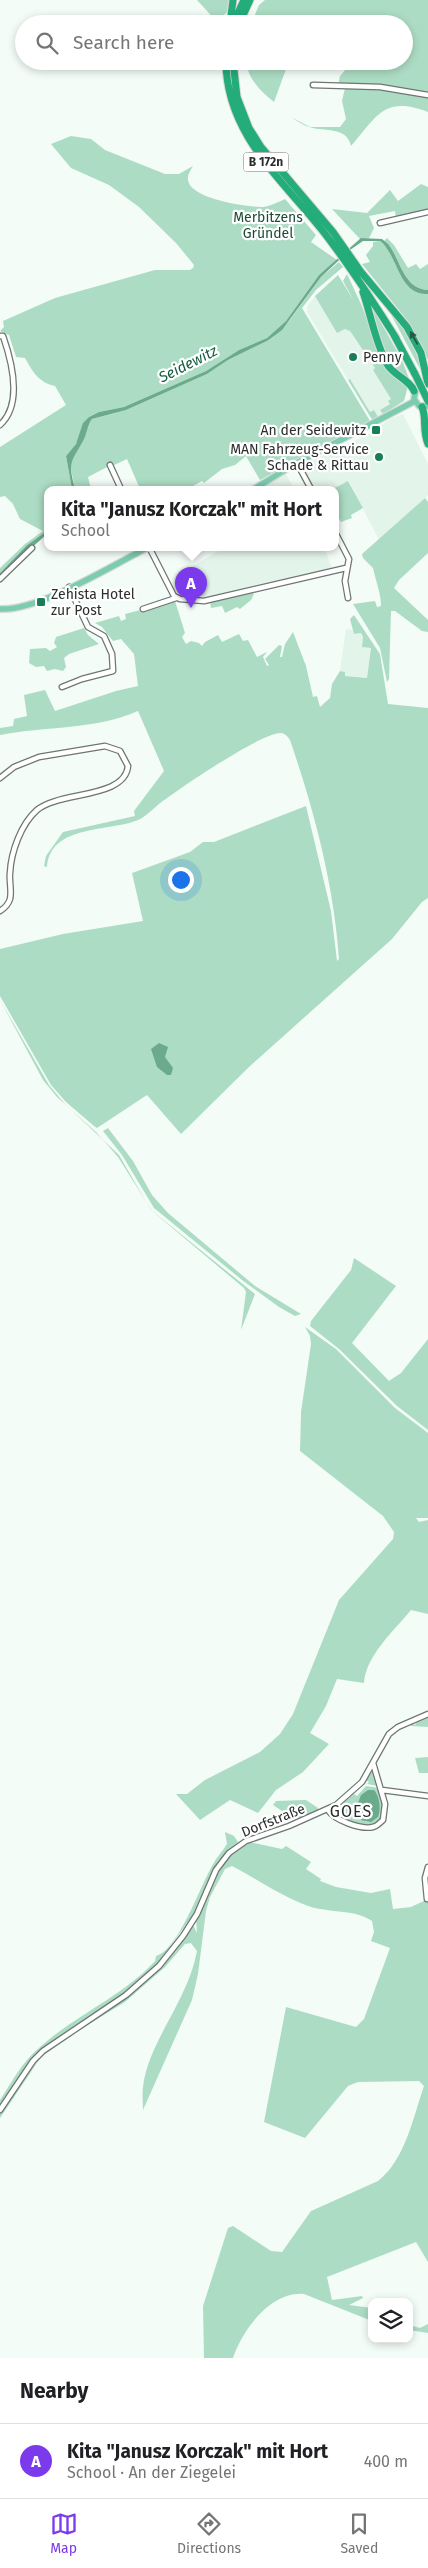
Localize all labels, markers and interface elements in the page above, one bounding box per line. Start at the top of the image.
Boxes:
search box [15,15,413,70]
icon: search [33,29,61,57]
text: Search here [73,31,174,54]
road number: B 172n [244,152,288,172]
park label: Merbitzens Gründel [233,209,303,242]
one-way arrow [410,331,418,345]
water label: Seidewitz [155,341,221,387]
place label: Penny [363,349,402,366]
marker: Penny [347,351,359,363]
place label: An der Seidewitz [261,422,366,439]
marker: An der Seidewitz [370,424,382,436]
place label: MAN Fahrzeug-Service Schade & Rittau [230,441,369,474]
marker: MAN Fahrzeug-Service Schade & Rittau [373,451,385,463]
popup [44,486,339,551]
text: Kita "Janusz Korczak" mit Hort [61,498,322,521]
text: School [61,521,110,540]
pin: A [175,567,207,608]
place label: Zehista Hotel zur Post [51,586,135,619]
marker: Zehista Hotel zur Post [35,596,47,608]
your location [168,867,194,893]
street label: Dorfstraße [239,1800,308,1841]
district label: GOES [330,1802,372,1821]
map controls [368,2298,413,2343]
button: layers [368,2298,413,2343]
text: Nearby [20,2378,88,2404]
text: Kita "Janusz Korczak" mit Hort [67,2440,328,2463]
text: A [31,2452,41,2471]
text: 400 m [364,2452,408,2471]
text: School · An der Ziegelei [67,2463,236,2482]
tab: Map [50,2510,78,2557]
tab: Directions [177,2510,241,2557]
tab: Saved [340,2510,378,2557]

